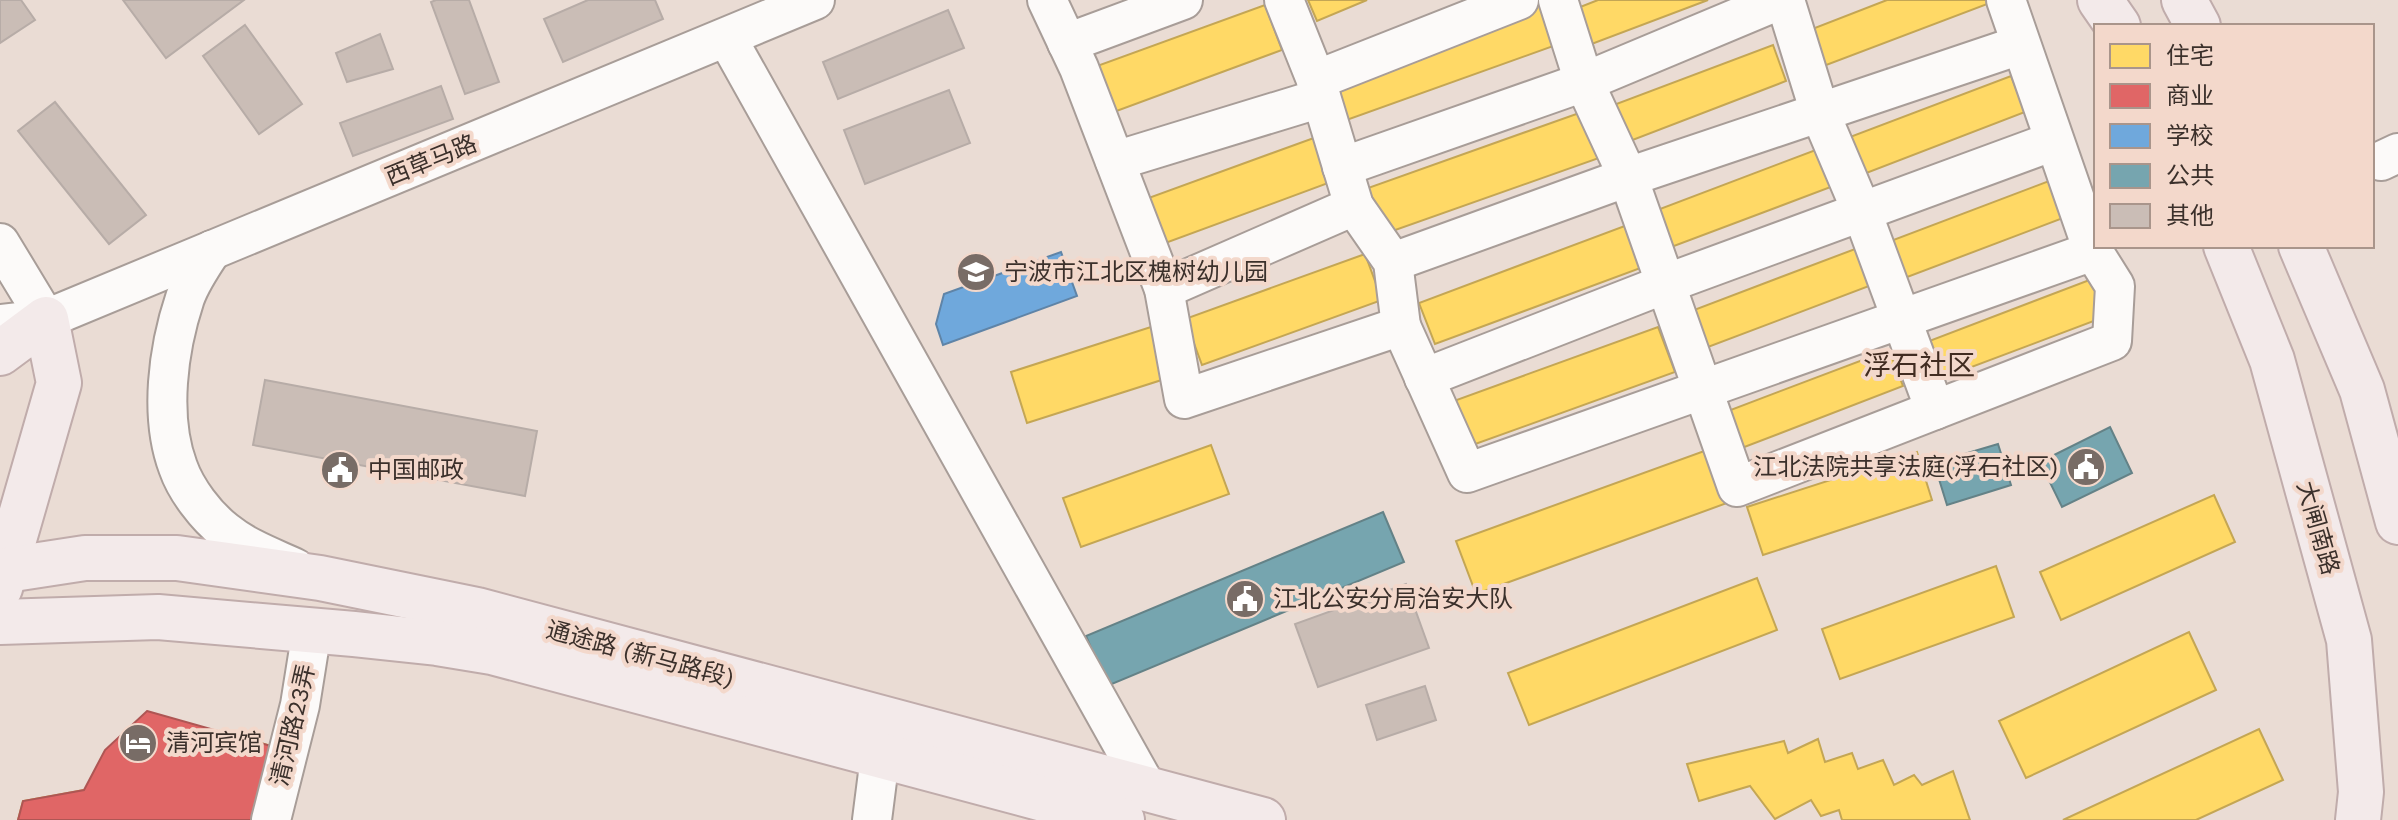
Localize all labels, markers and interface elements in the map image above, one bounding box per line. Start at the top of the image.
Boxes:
legend [2094,24,2374,248]
text: 住宅 [2166,42,2214,70]
text: 商业 [2166,82,2214,110]
text: 学校 [2166,122,2214,150]
street label: 西草马路 [381,129,481,191]
text: 公共 [2166,162,2214,190]
text: 其他 [2166,202,2214,230]
school or university icon: 宁波市江北区槐树幼儿园 [955,251,997,293]
place label: 宁波市江北区槐树幼儿园 [1004,258,1268,286]
district label: 浮石社区 [1863,349,1975,382]
public building icon: 江北法院共享法庭(浮石社区) [2065,446,2107,488]
public building icon: 中国邮政 [319,449,361,491]
place label: 江北法院共享法庭(浮石社区) [1753,453,2058,481]
place label: 中国邮政 [368,456,464,484]
street label: 大闸南路 [2291,478,2345,578]
public building icon: 江北公安分局治安大队 [1224,578,1266,620]
place label: 江北公安分局治安大队 [1273,585,1513,613]
street label: 通途路 (新马路段) [543,616,737,692]
street label: 清河路23弄 [265,661,321,789]
hotel icon: 清河宾馆 [117,722,159,764]
place label: 清河宾馆 [166,729,262,757]

